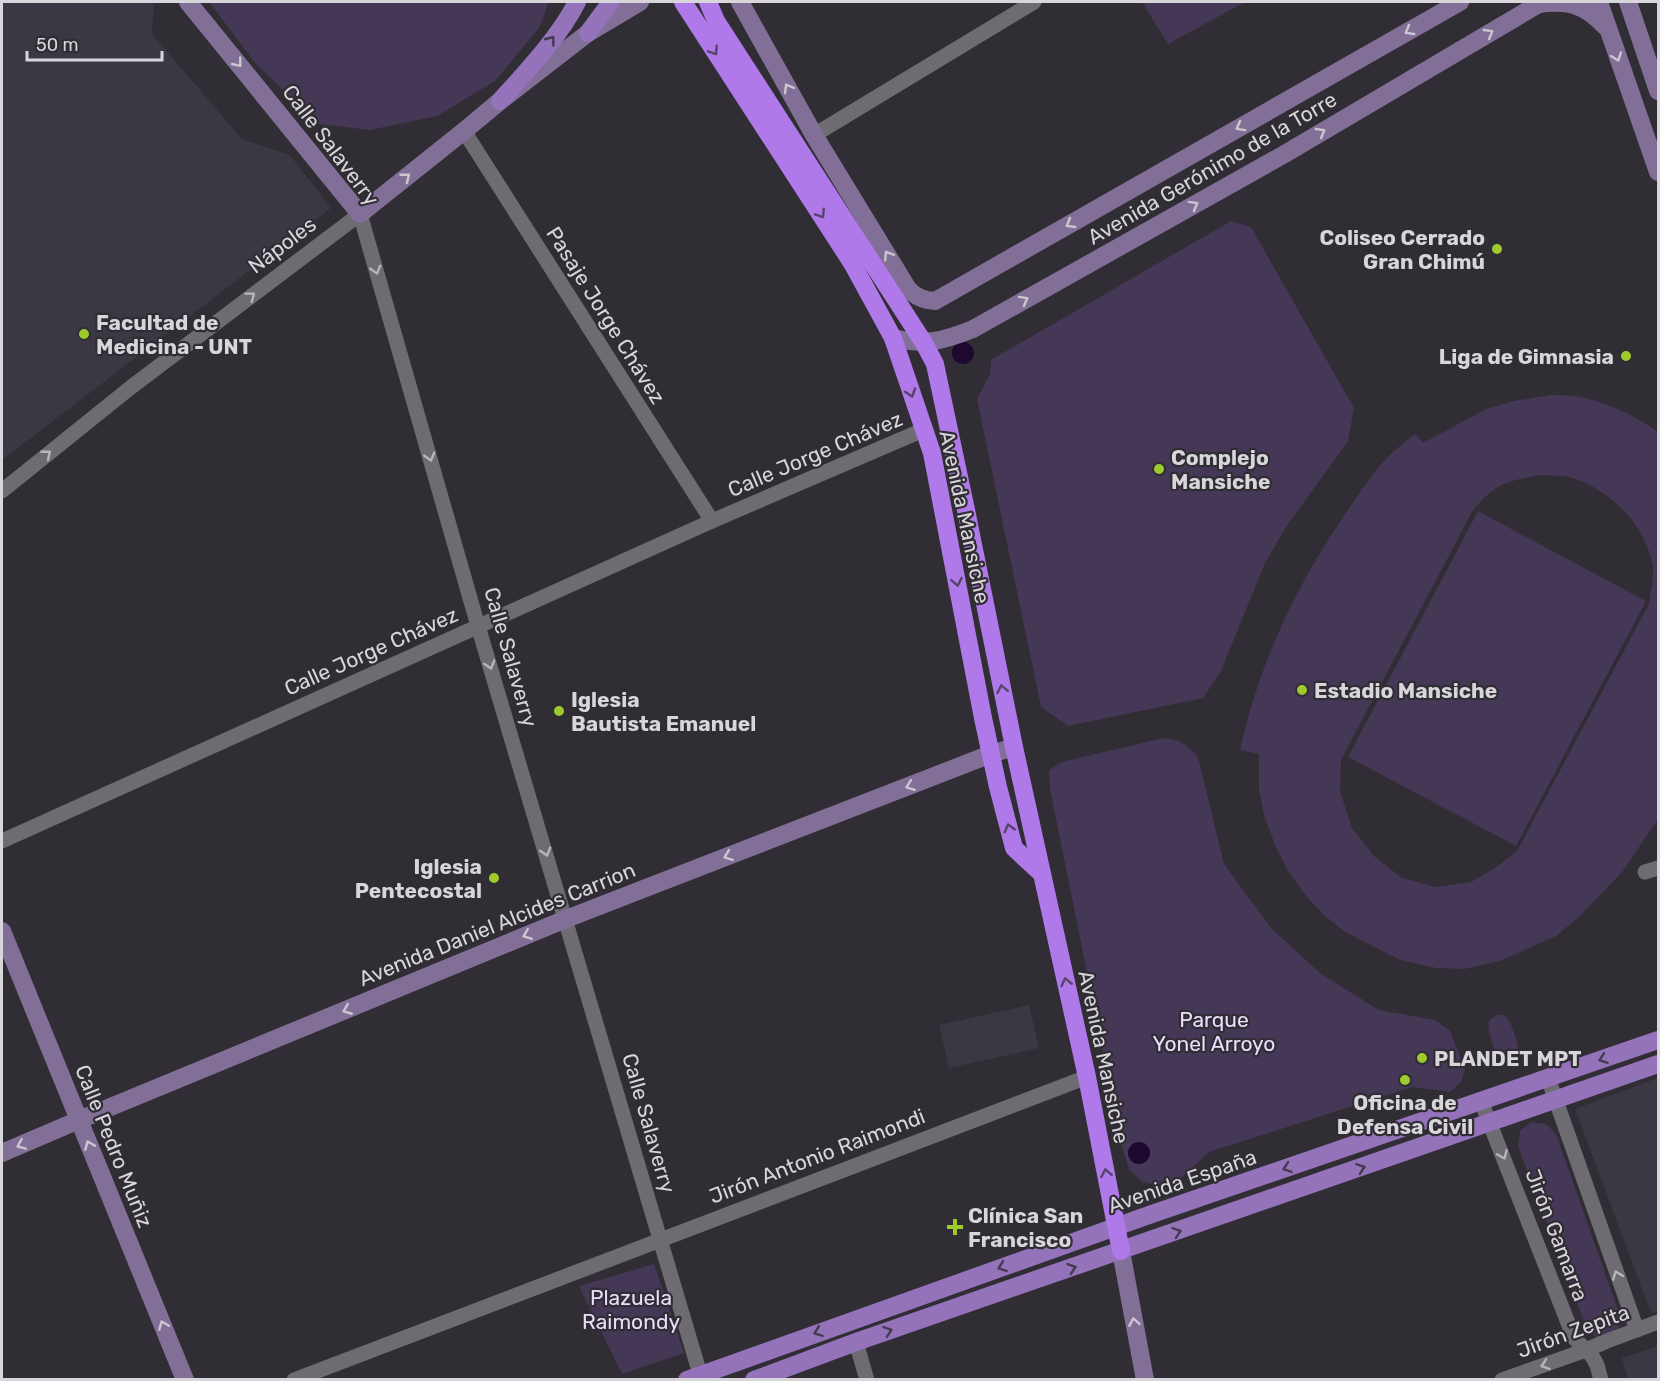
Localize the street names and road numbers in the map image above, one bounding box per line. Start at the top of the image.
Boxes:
street label: Calle Salaverry [278,80,385,210]
street label: Avenida Gerónimo de la Torre [1083,86,1341,250]
street label: Nápoles [243,211,321,279]
street label: Pasaje Jorge Chávez [541,222,671,408]
street label: Calle Jorge Chávez [724,406,906,502]
street label: Avenida Mansiche [934,428,996,606]
street label: Calle Salaverry [479,584,543,730]
street label: Calle Jorge Chávez [280,602,462,700]
street label: Avenida Daniel Alcides Carrion [355,857,639,991]
street label: Avenida Mansiche [1073,968,1135,1146]
street label: Calle Salaverry [617,1050,681,1196]
street label: Calle Pedro Muñiz [70,1061,158,1231]
street label: Jirón Antonio Raimondi [706,1103,928,1209]
street label: Avenida España [1104,1144,1260,1218]
street label: Jirón Gamarra [1520,1165,1594,1305]
street label: Jirón Zepita [1513,1299,1633,1363]

